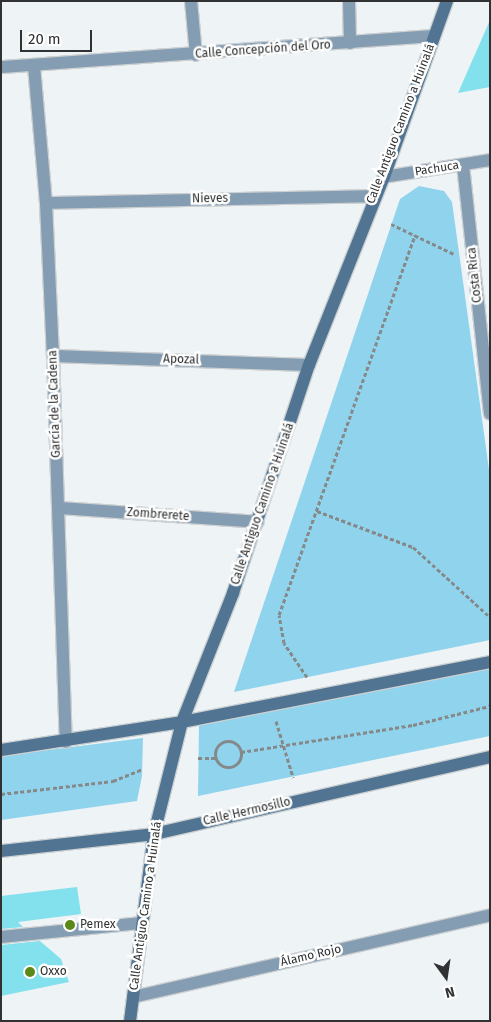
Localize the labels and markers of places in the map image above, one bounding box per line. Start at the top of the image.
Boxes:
place label: Pemex [80,918,116,932]
marker: Pemex [64,919,76,931]
place label: Oxxo [40,965,67,979]
marker: Oxxo [24,966,36,978]

